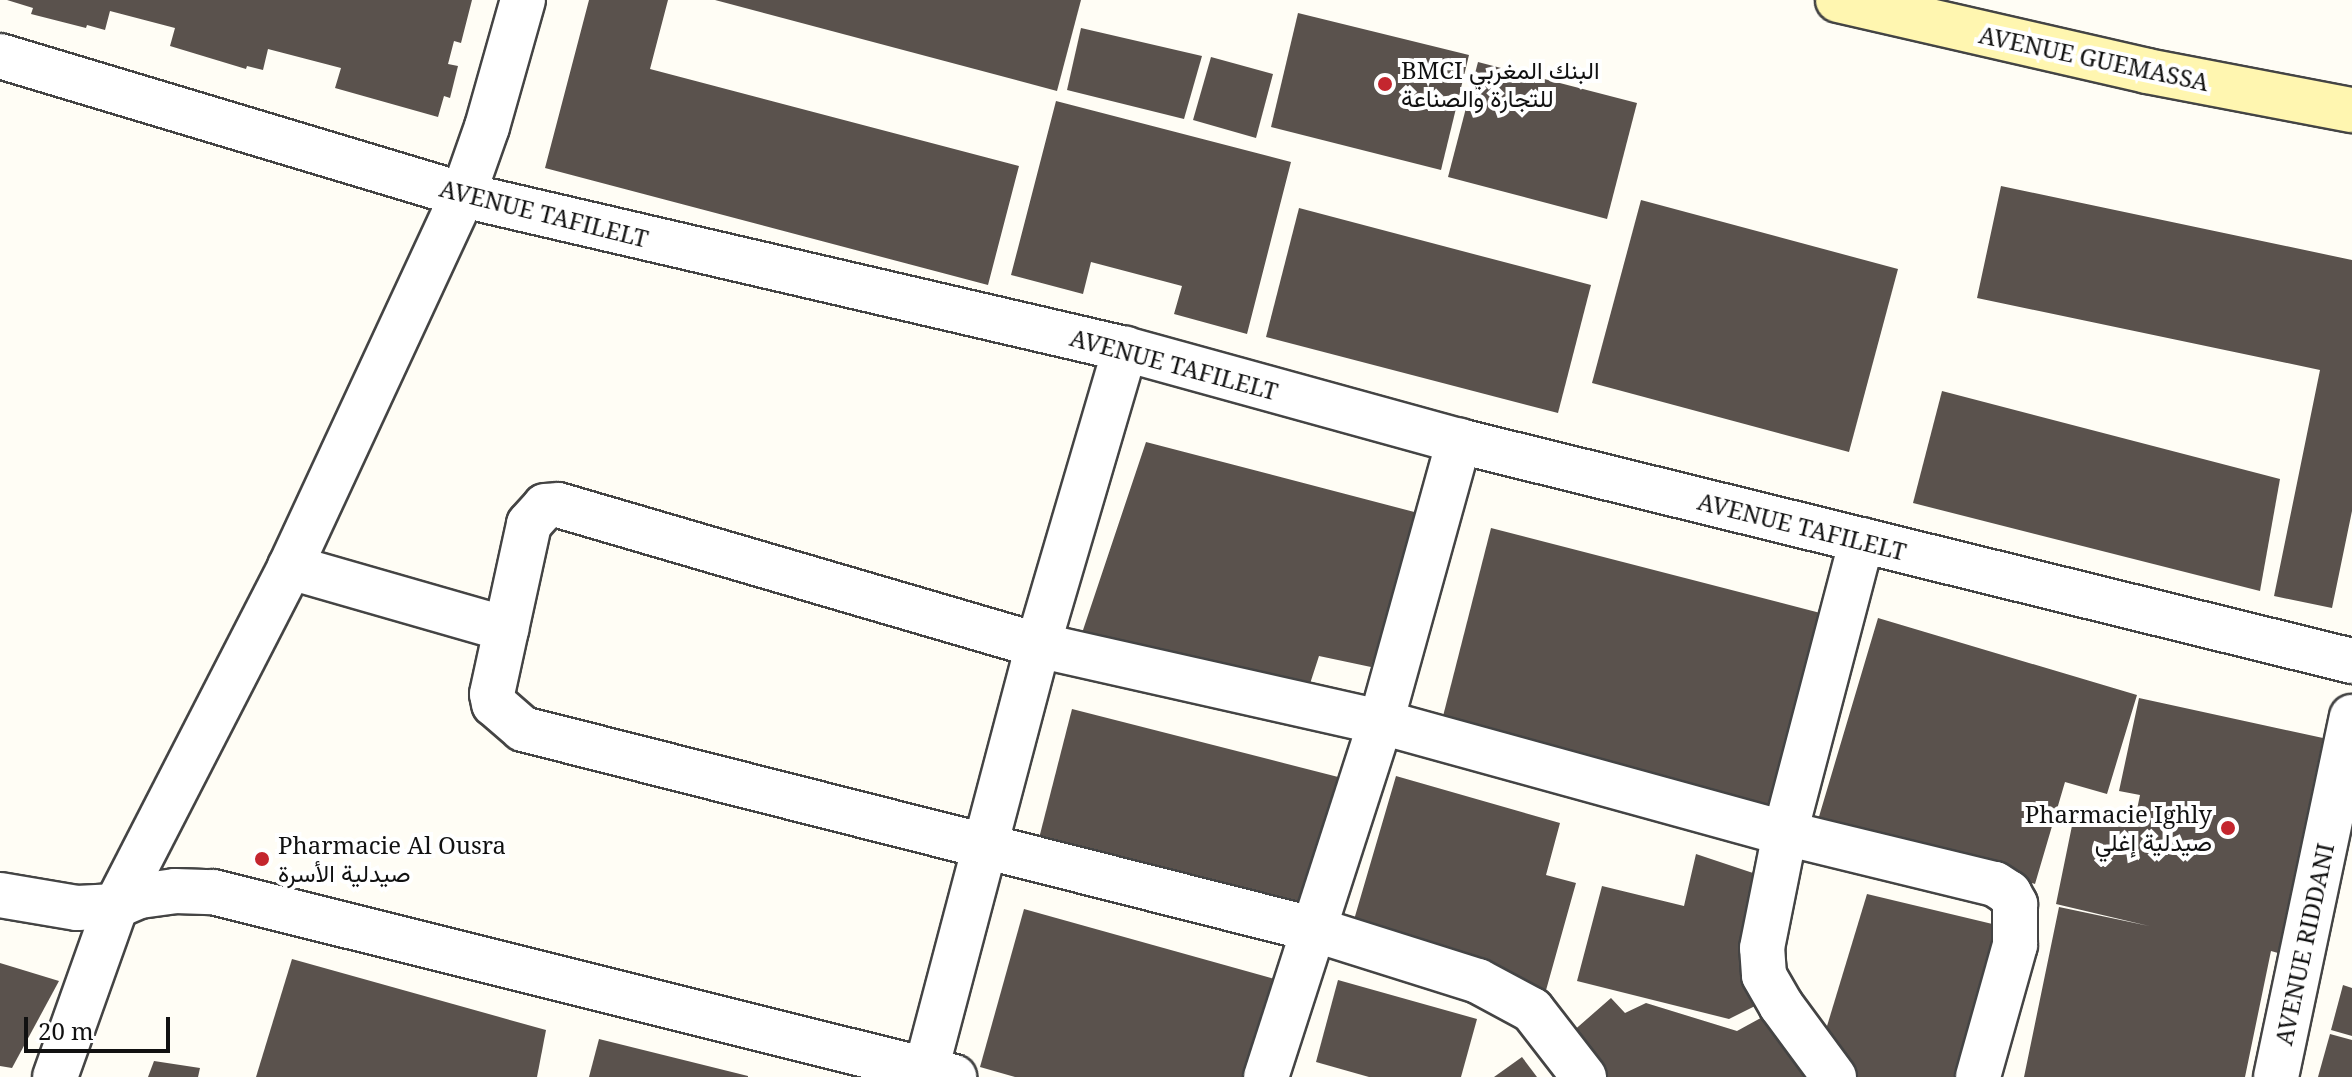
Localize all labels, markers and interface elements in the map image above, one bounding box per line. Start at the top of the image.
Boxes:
street label: AVENUE GUEMASSA [1976,20,2212,96]
place label: BMCI البنك المغربي للتجارة والصناعة [1401,56,1599,112]
marker: BMCI البنك المغربي للتجارة والصناعة [1376,75,1394,93]
street label: AVENUE TAFILELT [437,173,651,253]
street label: AVENUE TAFILELT [1067,322,1281,406]
street label: AVENUE TAFILELT [1695,486,1909,566]
place label: Pharmacie Ighly صيدلية إغلي [2025,800,2212,856]
marker: Pharmacie Ighly صيدلية إغلي [2219,819,2237,837]
place label: Pharmacie Al Ousra صيدلية الأسرة [278,831,506,887]
street label: AVENUE RIDDANI [2269,840,2339,1048]
marker: Pharmacie Al Ousra صيدلية الأسرة [253,850,271,868]
scale bar [28,1001,174,1051]
text: 20 m [38,1014,94,1047]

